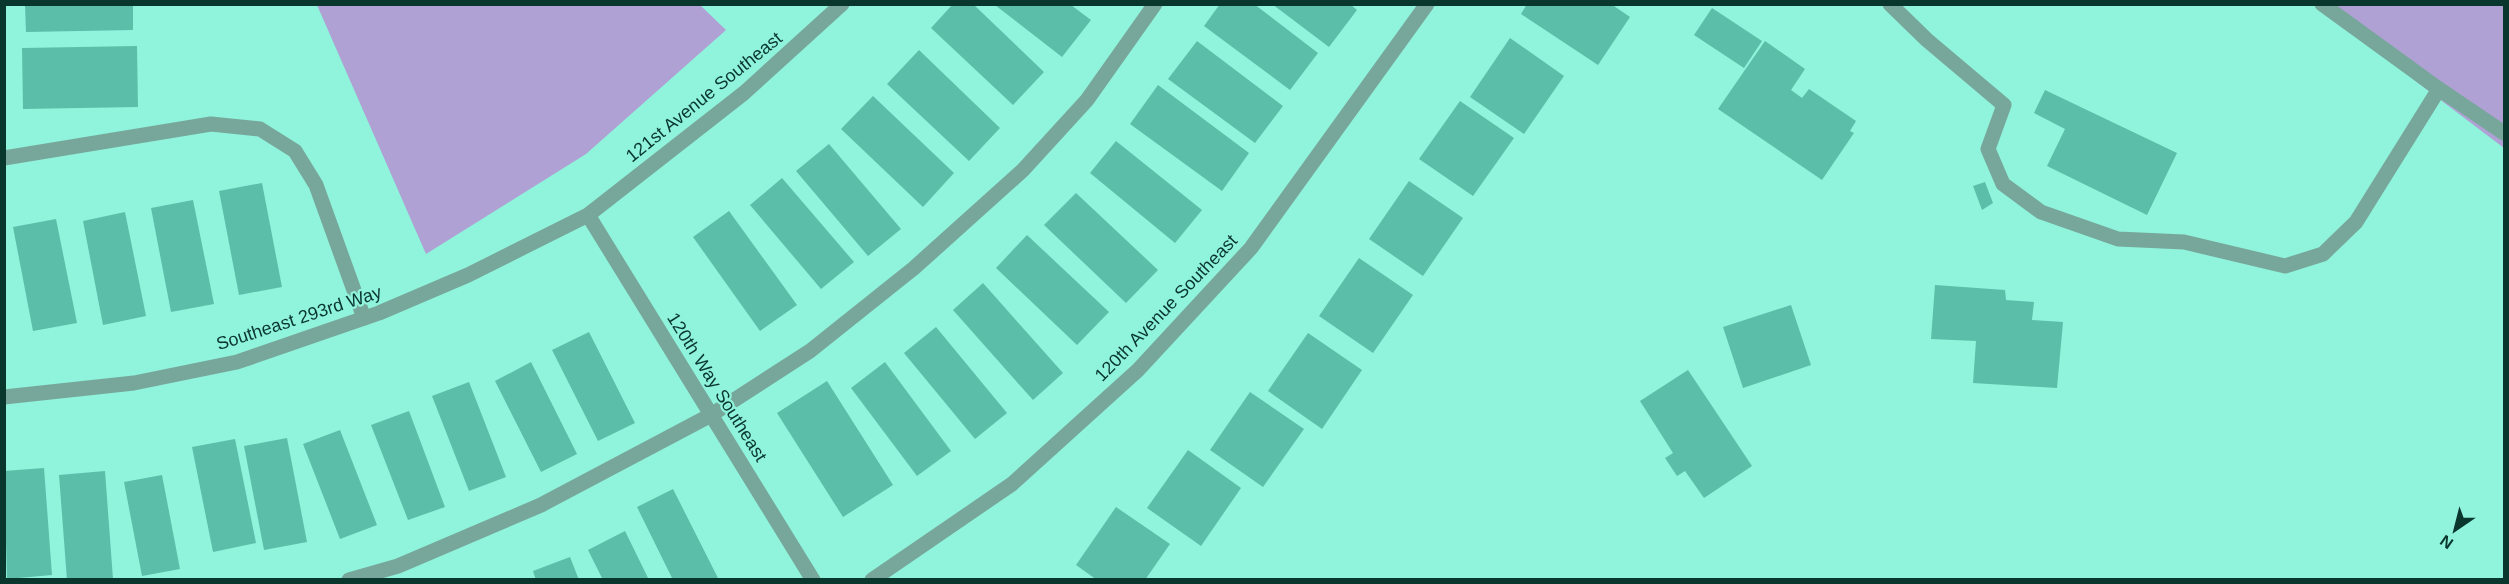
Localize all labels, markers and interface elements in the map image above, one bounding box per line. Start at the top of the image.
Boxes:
street label: 121st Avenue Southeast [622,28,786,166]
street label: 120th Avenue Southeast [1091,231,1241,385]
street label: Southeast 293rd Way [214,282,384,354]
street label: 120th Way Southeast [663,309,771,465]
north arrow [2425,500,2485,560]
text: N [2437,532,2456,552]

